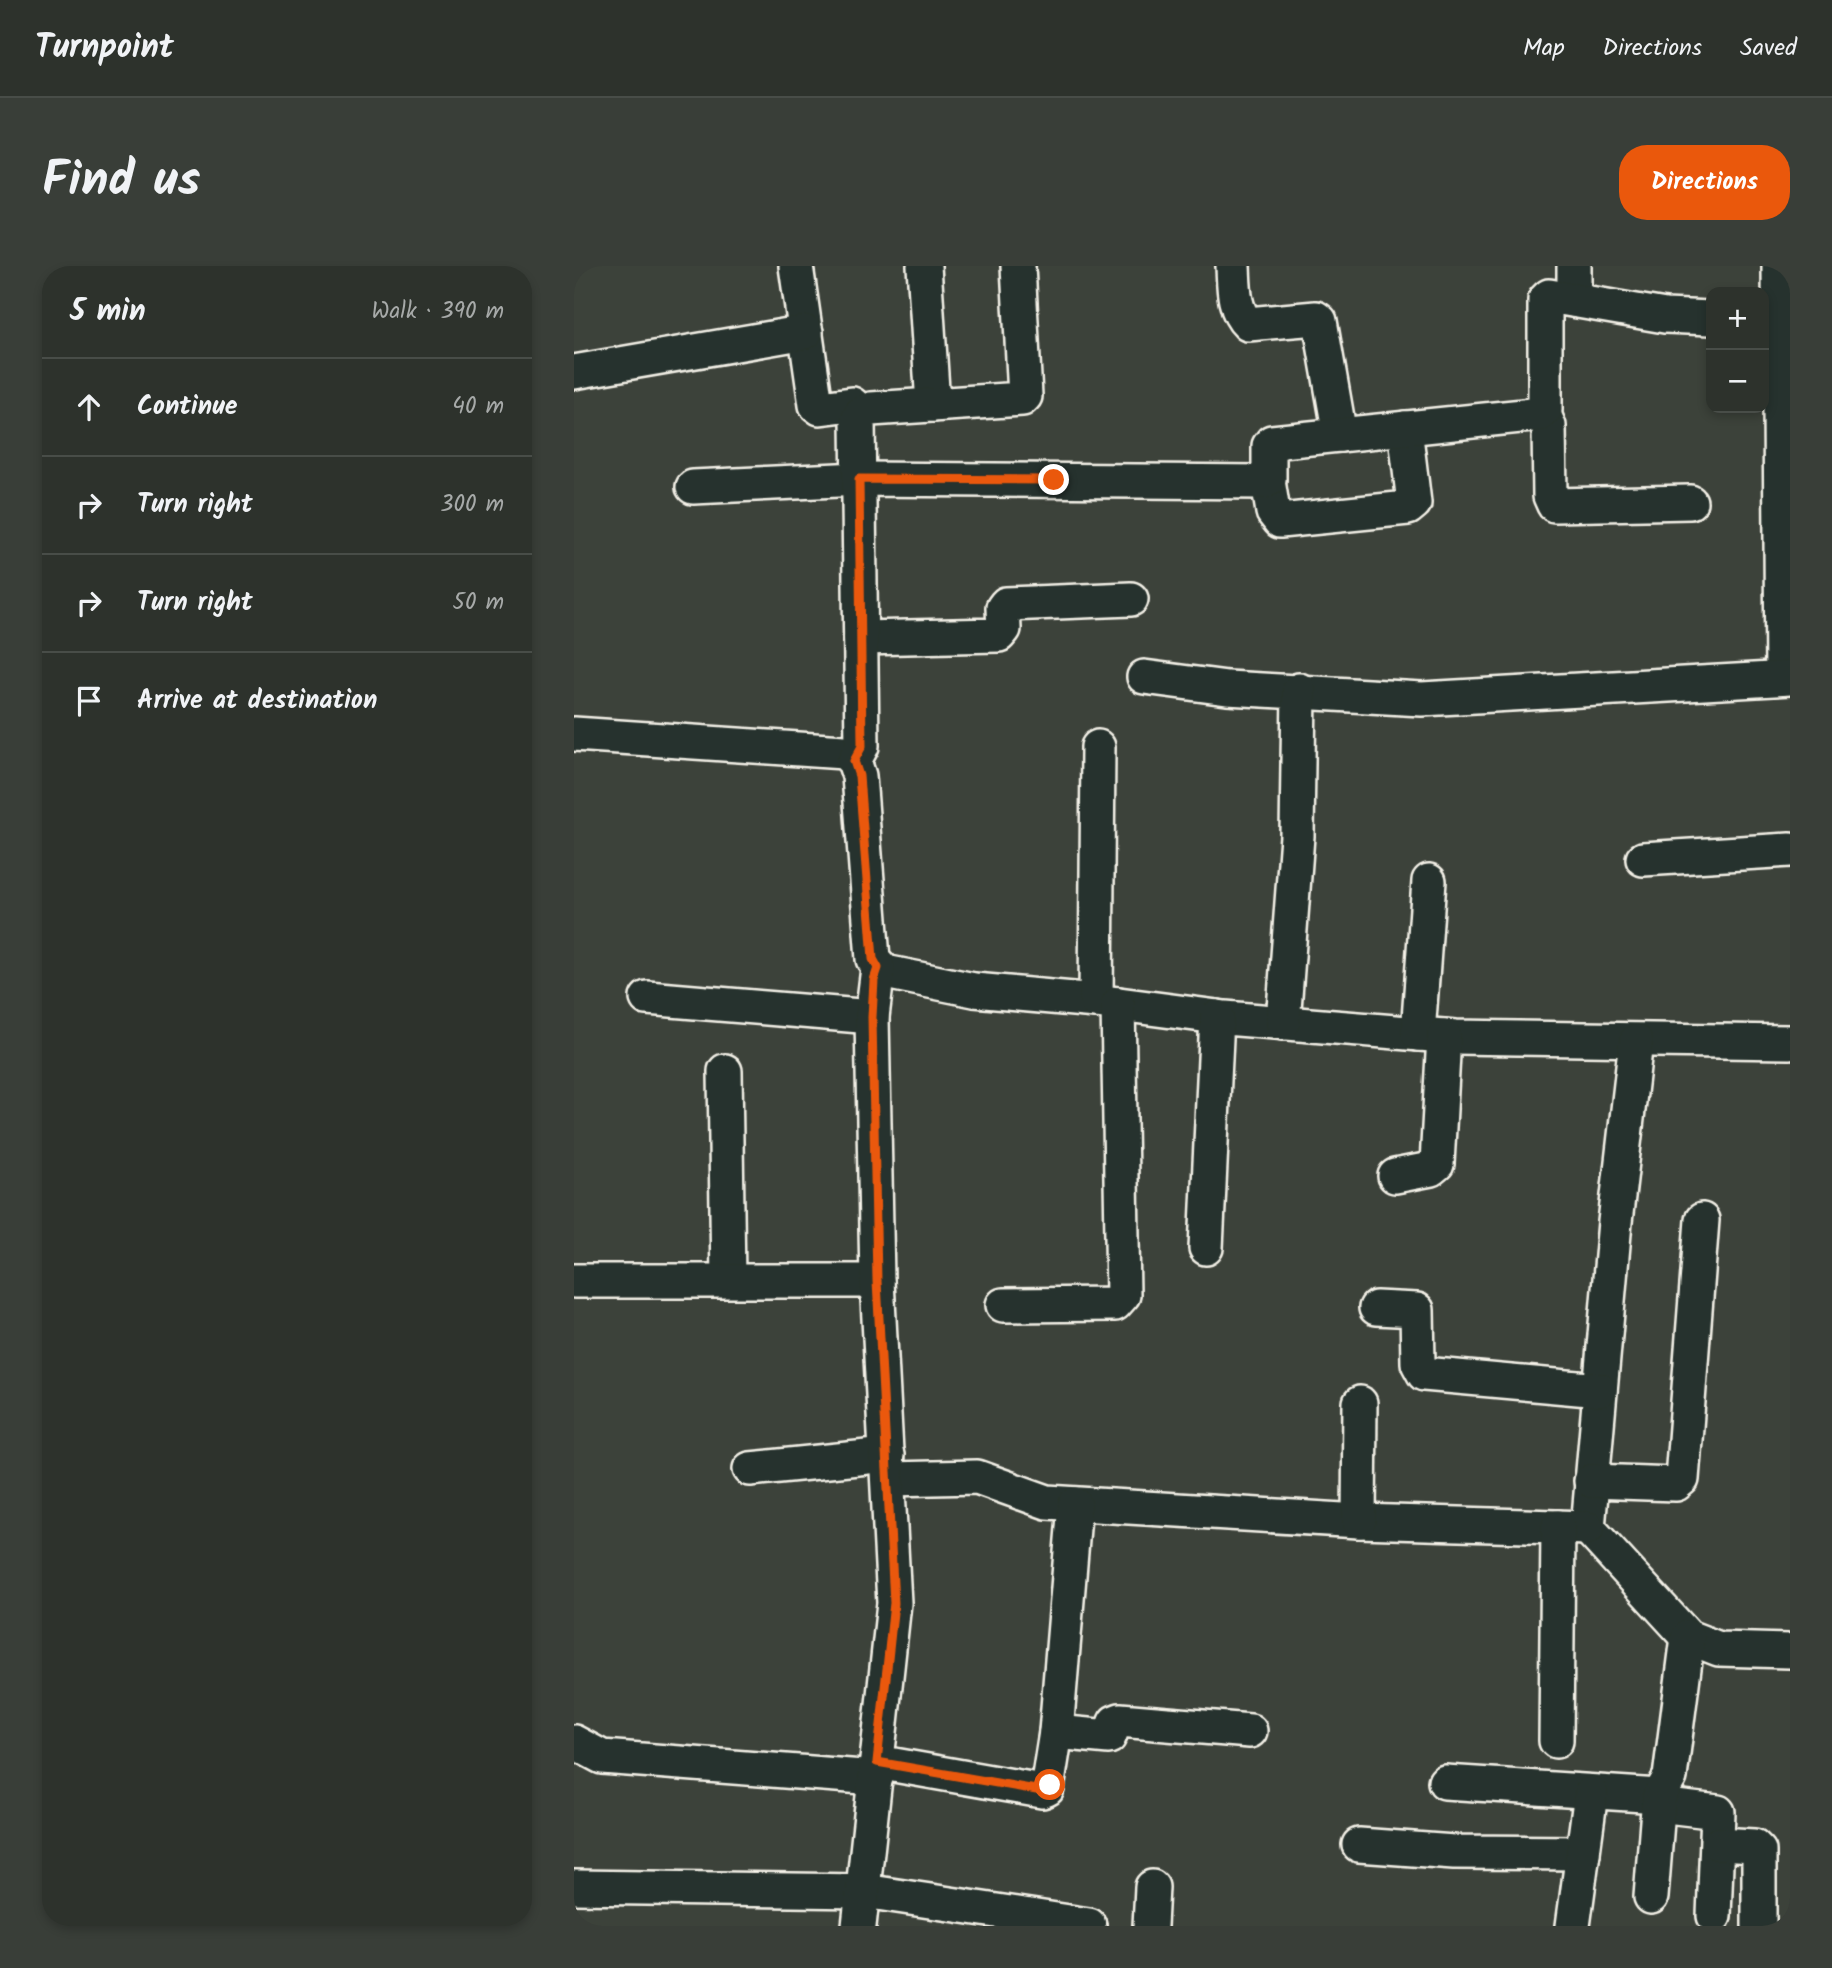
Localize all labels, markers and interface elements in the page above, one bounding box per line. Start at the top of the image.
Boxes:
text: Turnpoint [35,22,174,75]
text: Map [1523,29,1565,68]
text: Directions [1603,29,1702,68]
text: Saved [1740,29,1797,68]
text: Find us [42,143,200,221]
button: Directions [1619,145,1790,220]
map controls [1706,287,1769,413]
button: + [1706,287,1769,350]
text: 5 min [70,288,146,336]
text: Walk · 390 m [372,294,504,330]
button: − [1706,350,1769,413]
text: Continue [137,386,238,428]
icon: ahead [70,388,108,426]
text: 40 m [452,389,504,425]
route end [1038,464,1069,495]
text: Turn right [137,484,253,526]
icon: right [70,486,108,524]
text: 300 m [440,487,504,523]
text: Turn right [137,582,253,624]
icon: right [70,584,108,622]
text: 50 m [453,585,504,621]
text: Arrive at destination [137,680,377,722]
icon: arrive [70,682,108,720]
route start [1034,1769,1065,1800]

